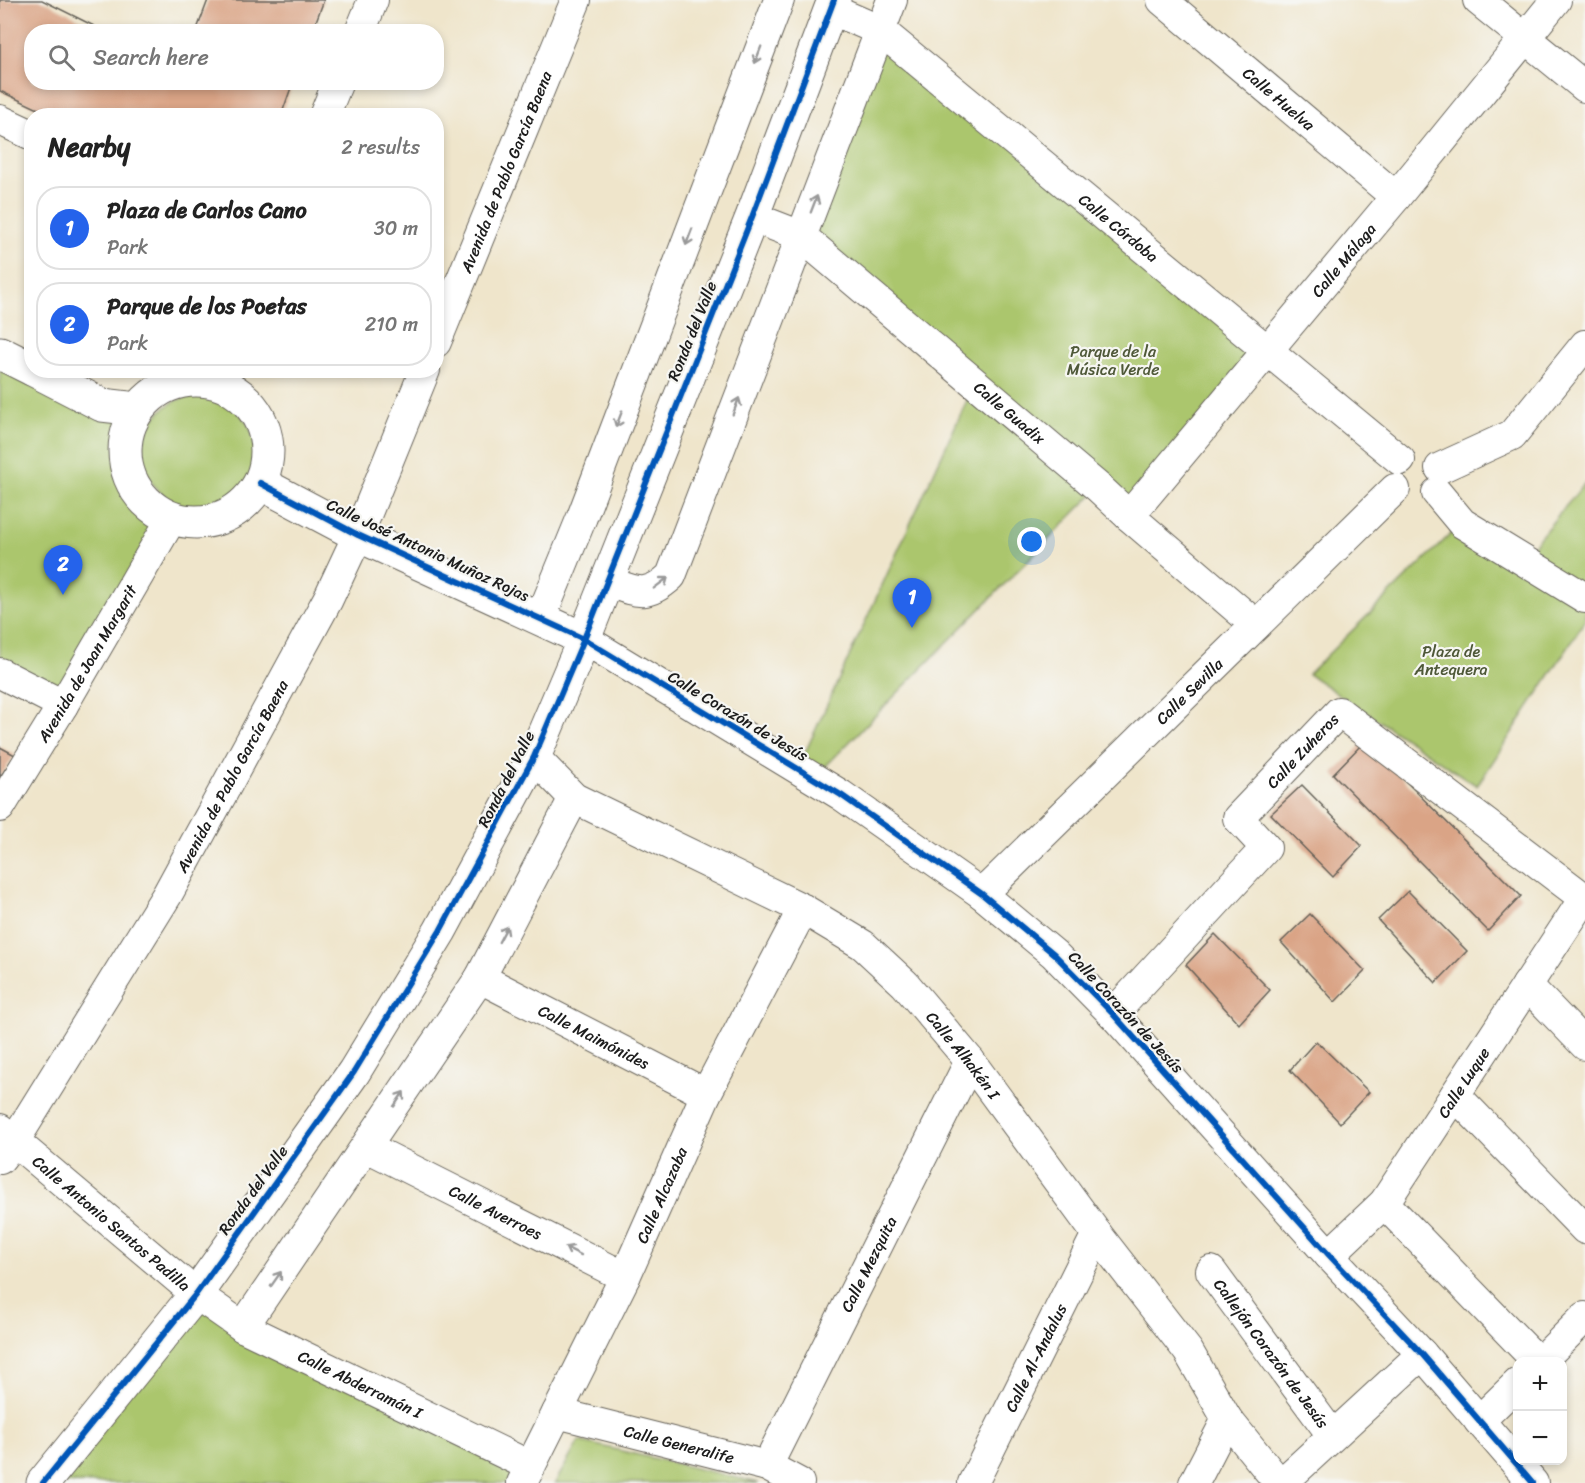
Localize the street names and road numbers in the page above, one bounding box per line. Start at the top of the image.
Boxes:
street label: Calle Huelva [1236,59,1323,139]
street label: Avenida de Pablo García Baena [451,65,560,278]
street label: Calle Córdoba [1072,185,1165,270]
street label: Calle Málaga [1303,216,1383,304]
street label: Ronda del Valle [659,277,725,385]
street label: Calle Guadix [967,373,1053,452]
street label: Calle José Antonio Muñoz Rojas [322,490,535,610]
street label: Avenida de Joan Margarit [28,578,145,749]
street label: Calle Sevilla [1148,650,1231,732]
street label: Calle Corazón de Jesús [662,662,815,770]
street label: Avenida de Pablo García Baena [167,673,297,879]
street label: Calle Zuheros [1259,705,1346,795]
street label: Ronda del Valle [469,725,543,833]
street label: Calle Corazón de Jesús [1061,944,1192,1081]
street label: Calle Maimónides [533,996,655,1077]
street label: Calle Alhakén I [919,1004,1009,1107]
street label: Calle Luque [1429,1041,1497,1124]
street label: Ronda del Valle [210,1139,296,1241]
street label: Calle Alcazaba [627,1141,696,1248]
street label: Calle Antonio Santos Padilla [26,1147,198,1299]
street label: Calle Averroes [444,1176,548,1248]
street label: Calle Mezquita [832,1211,905,1317]
street label: Callejón Corazón de Jesús [1206,1272,1337,1435]
street label: Calle Al-Andalus [996,1298,1075,1417]
street label: Calle Abderramán I [293,1341,429,1427]
street label: Calle Generalife [621,1416,737,1472]

